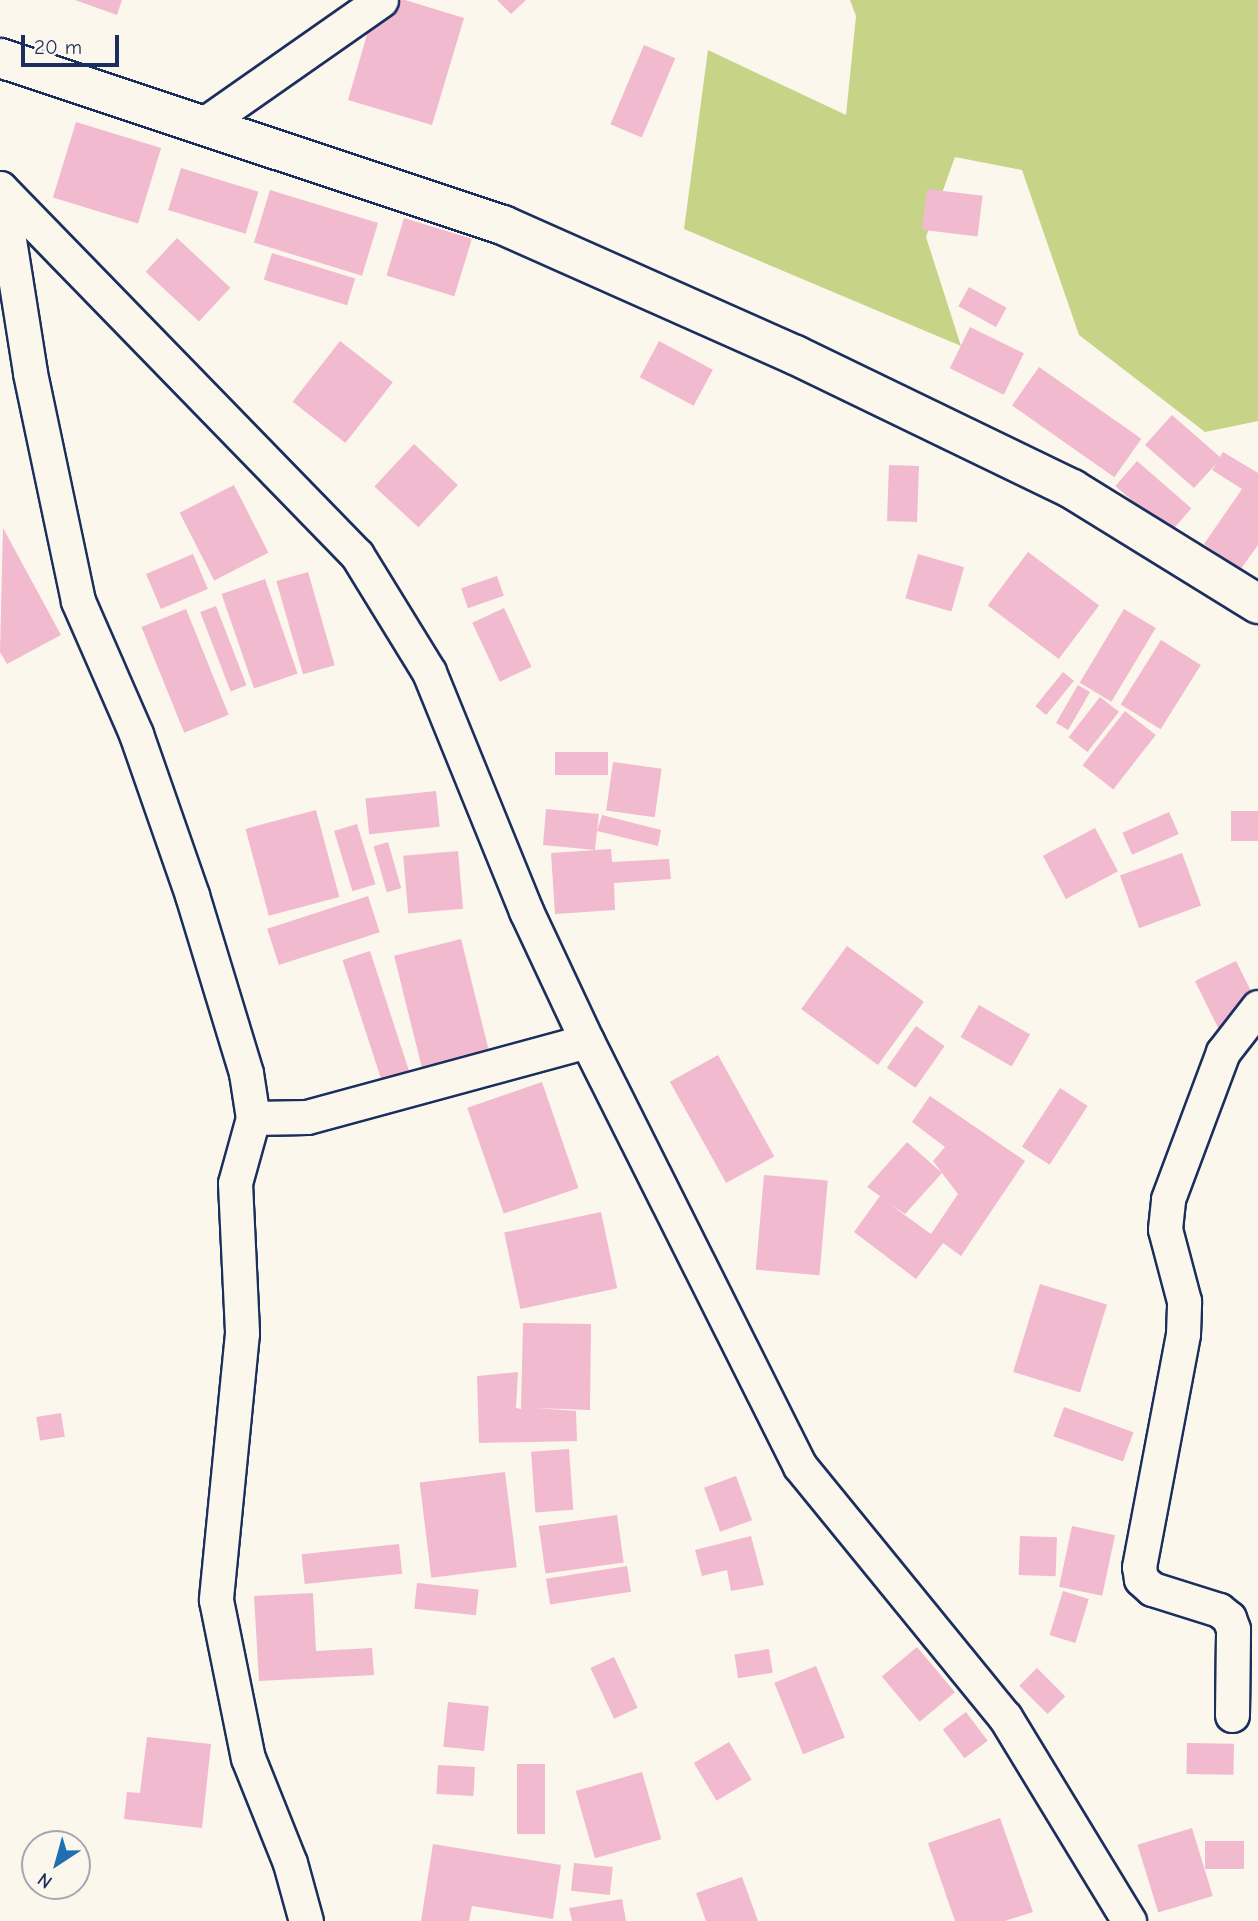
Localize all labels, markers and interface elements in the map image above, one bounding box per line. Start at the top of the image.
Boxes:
scale bar [24,21,122,65]
text: 20 m [34,35,82,59]
north arrow [21,1830,91,1900]
text: N [33,1868,56,1893]

